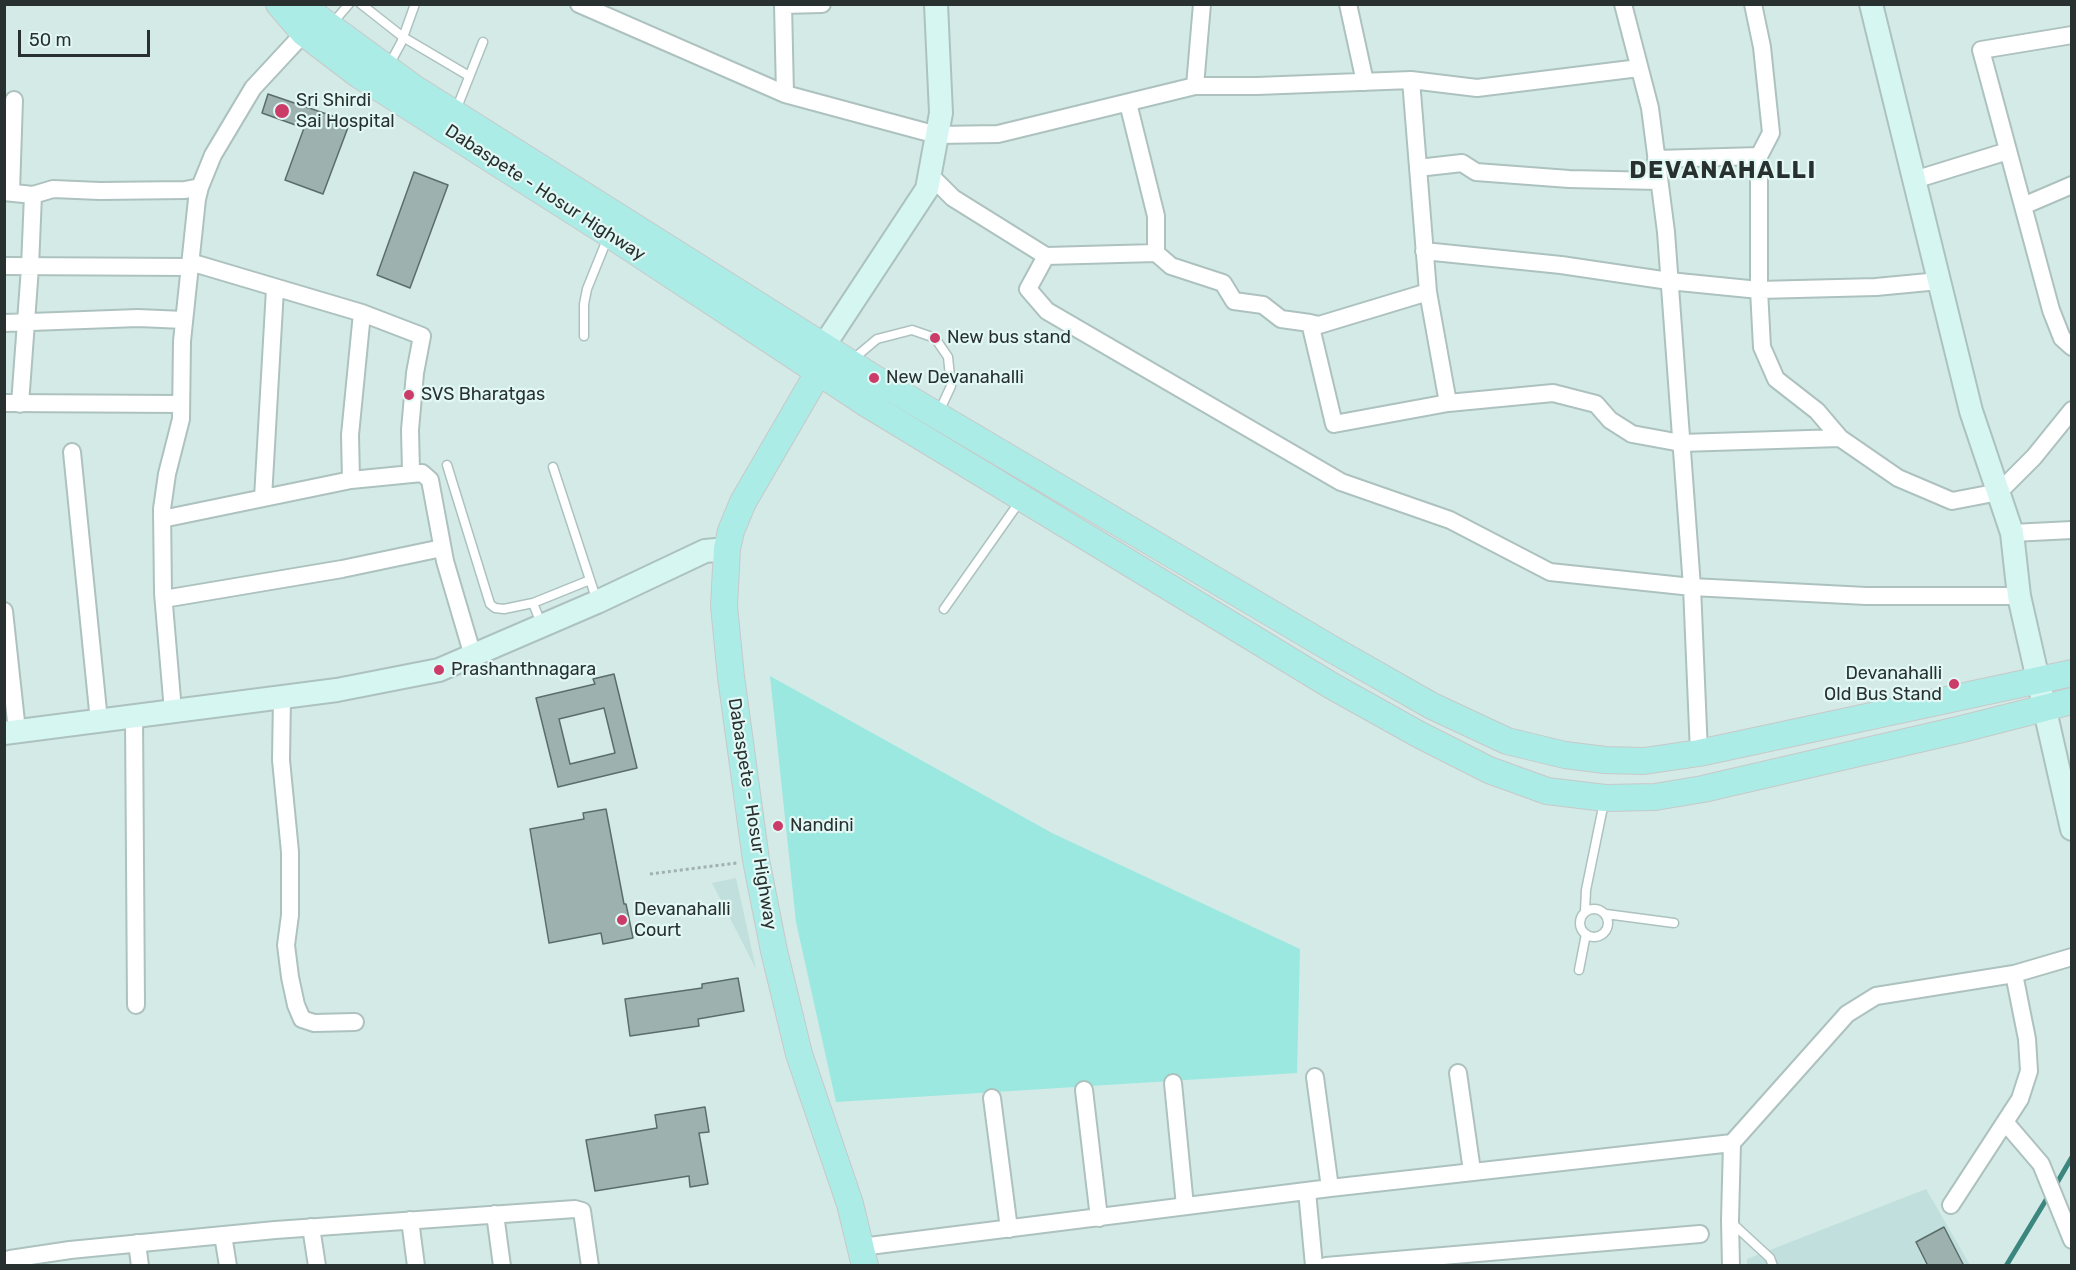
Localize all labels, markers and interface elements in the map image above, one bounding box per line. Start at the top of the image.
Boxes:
scale bar [21,18,153,56]
text: 50 m [29,29,72,51]
place label: Sri Shirdi Sai Hospital [296,90,395,132]
marker: Sri Shirdi Sai Hospital [273,102,291,120]
street label: Dabaspete - Hosur Highway [441,120,649,266]
district label: DEVANAHALLI [1629,157,1817,185]
place label: New bus stand [947,327,1071,349]
marker: New bus stand [928,331,942,345]
place label: New Devanahalli [886,367,1024,389]
marker: New Devanahalli [867,371,881,385]
place label: SVS Bharatgas [421,384,545,406]
marker: SVS Bharatgas [402,388,416,402]
place label: Prashanthnagara [451,659,596,681]
marker: Prashanthnagara [432,663,446,677]
place label: Devanahalli Old Bus Stand [1824,663,1942,706]
marker: Devanahalli Old Bus Stand [1947,677,1961,691]
street label: Dabaspete - Hosur Highway [723,696,781,932]
place label: Nandini [790,815,854,837]
marker: Nandini [771,819,785,833]
place label: Devanahalli Court [634,899,731,942]
marker: Devanahalli Court [615,913,629,927]

